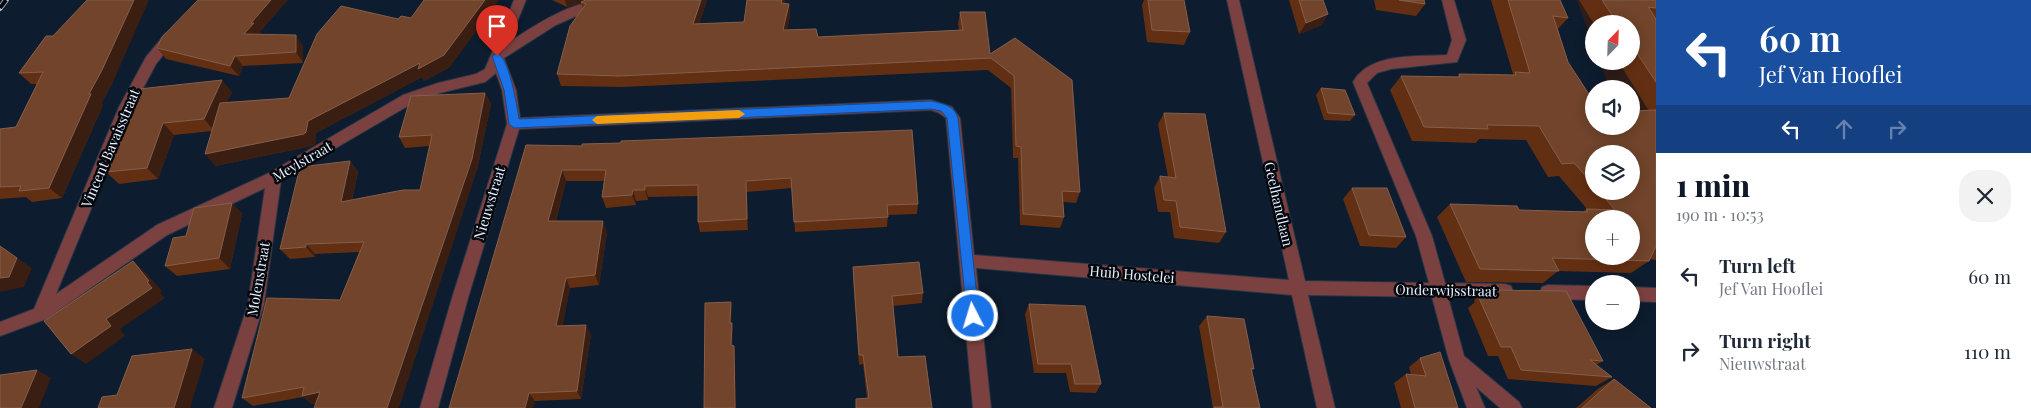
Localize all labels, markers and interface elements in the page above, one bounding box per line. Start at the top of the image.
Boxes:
pin [476,5,518,56]
icon: arrive [483,12,511,40]
text: 60 m [1759,14,1841,61]
north arrow [1585,15,1640,70]
map controls [1585,15,1640,330]
icon: left [1676,20,1741,85]
text: Jef Van Hooflei [1759,59,1902,89]
button: sound [1585,80,1640,135]
street label: Vincent Bavaisstraat [76,85,144,211]
icon: left [1777,115,1805,143]
icon: ahead [1830,115,1858,143]
icon: right [1883,115,1911,143]
street label: Meylstraat [269,136,336,186]
button: layers [1585,145,1640,200]
street label: Geelhandlaan [1260,160,1298,249]
street label: Nieuwstraat [469,163,510,242]
text: 1 min [1676,165,1750,205]
button: close [1959,170,2011,222]
text: 190 m · 10:53 [1676,204,1764,225]
button: + [1585,210,1640,265]
street label: Molenstraat [242,239,274,318]
text: Turn left [1719,252,1796,278]
street label: Huib Hostelei [1089,261,1175,287]
icon: left [1676,262,1704,290]
text: 60 m [1968,263,2011,289]
button: − [1585,275,1640,330]
text: Jef Van Hooflei [1719,278,1823,299]
street label: Onderwijsstraat [1395,280,1498,300]
position arrow [946,289,998,341]
text: Turn right [1719,327,1811,353]
icon: right [1676,337,1704,365]
text: 110 m [1964,338,2011,364]
text: Nieuwstraat [1719,353,1806,374]

